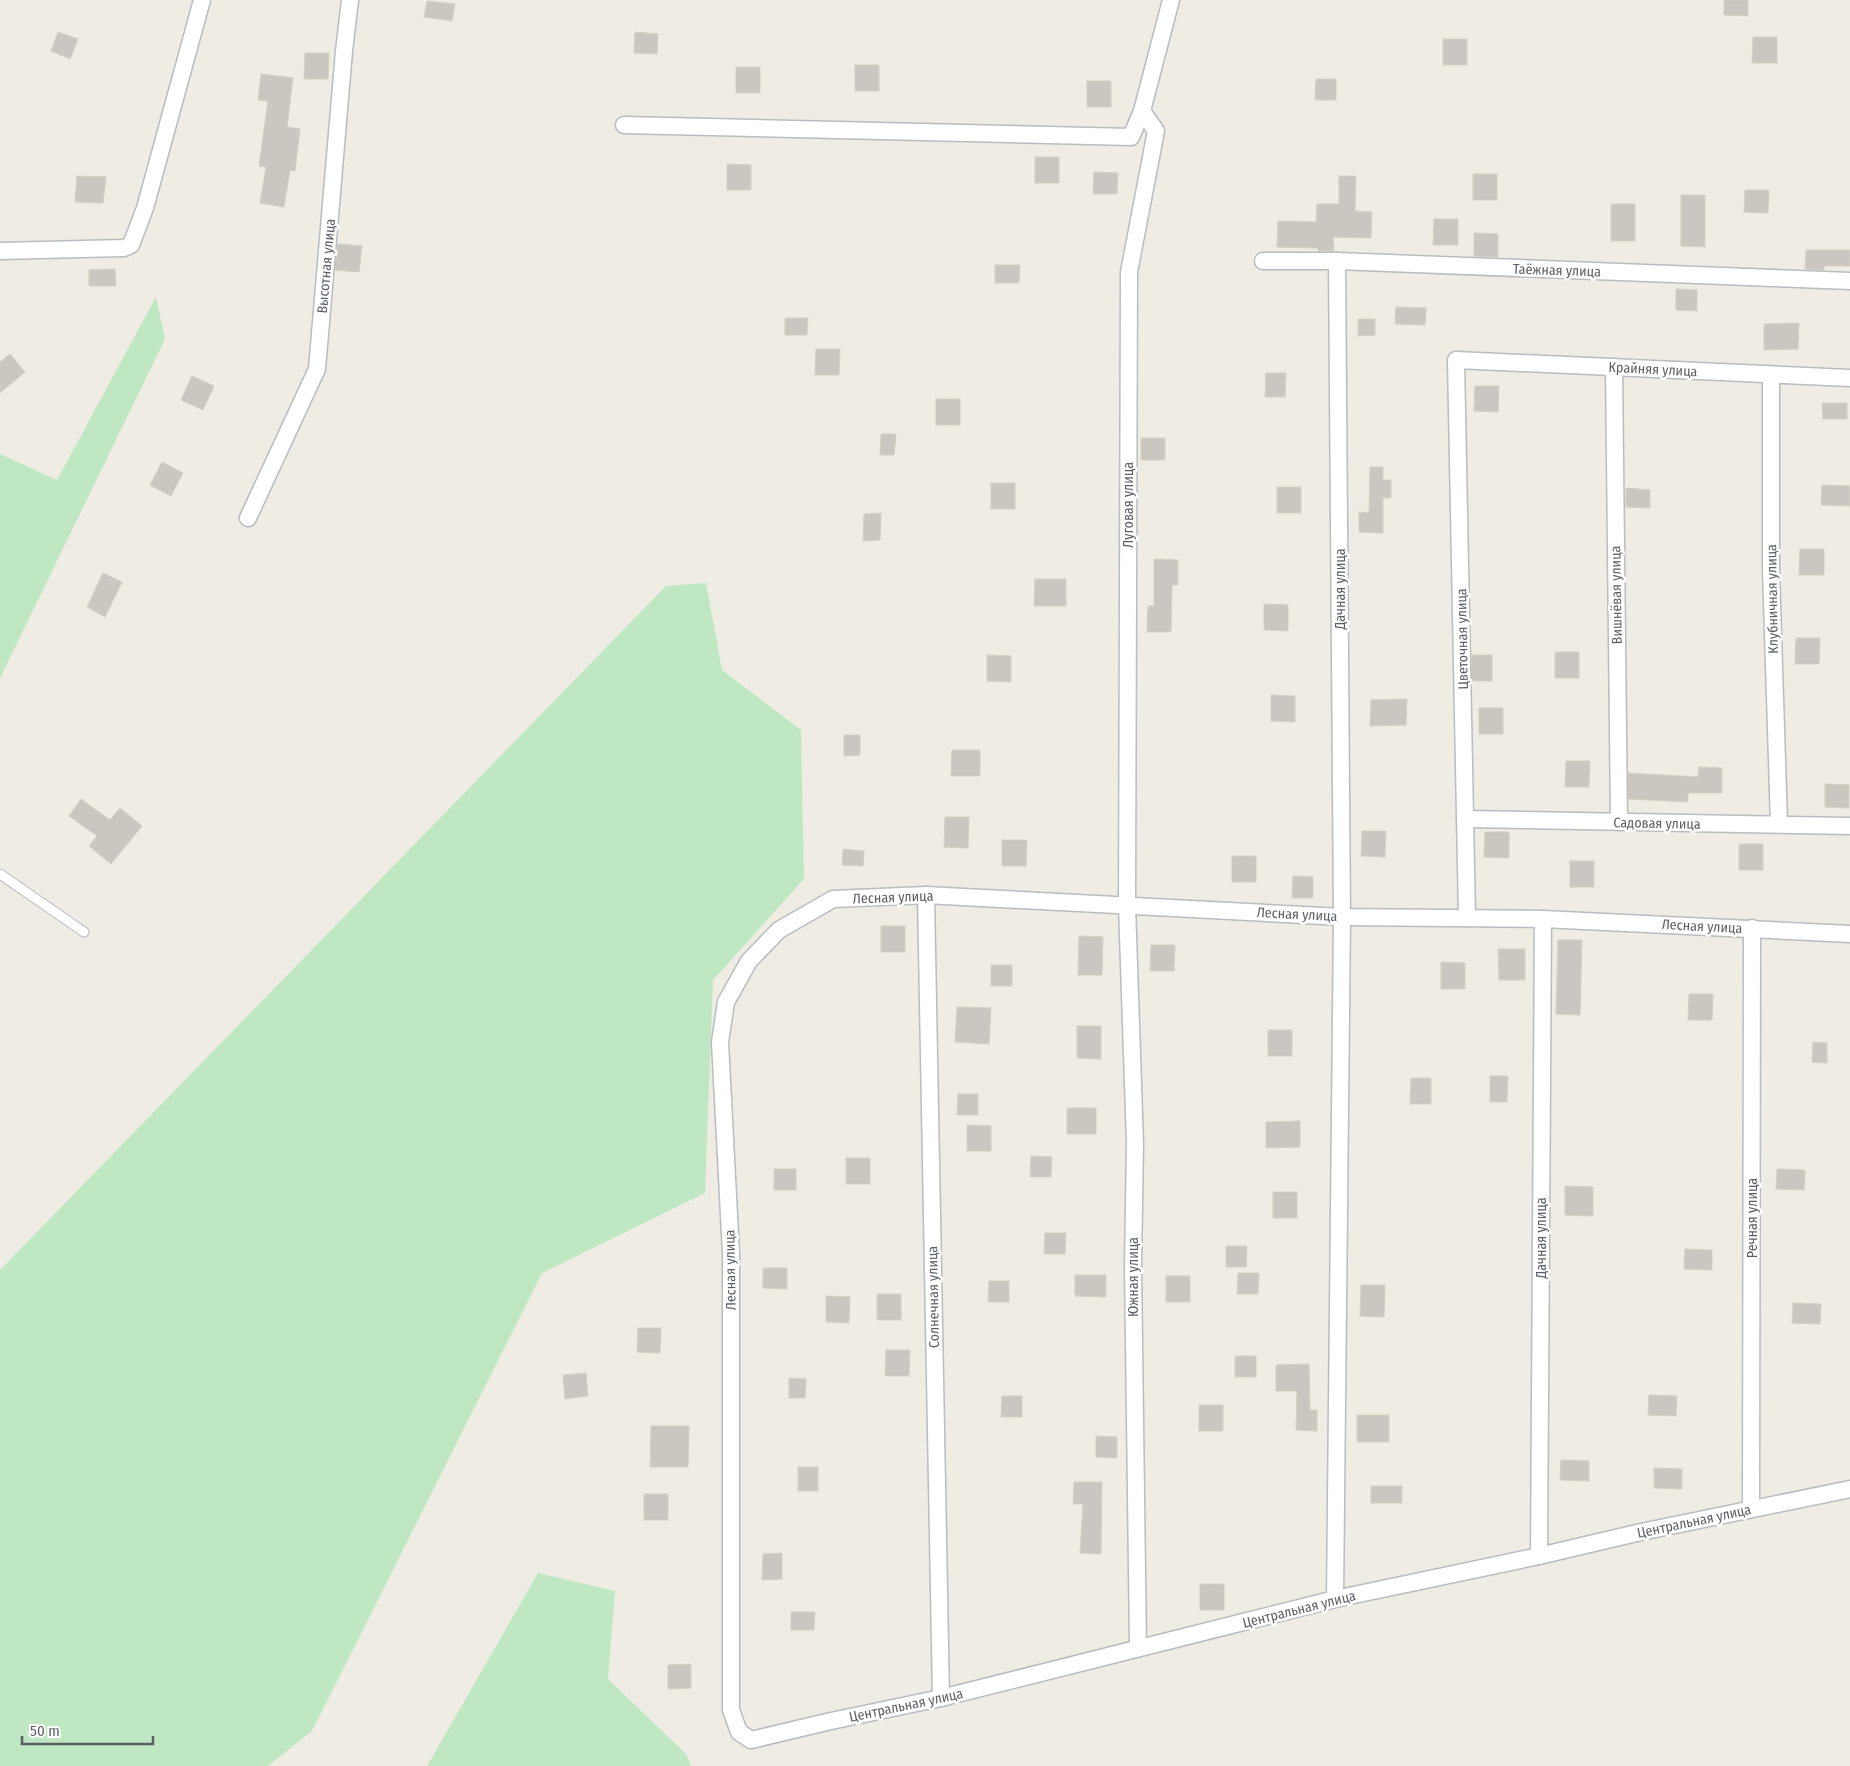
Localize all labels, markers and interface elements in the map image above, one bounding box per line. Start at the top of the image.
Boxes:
street label: Высотная улица [314,218,339,314]
street label: Таёжная улица [1513,260,1601,281]
street label: Крайняя улица [1608,359,1698,380]
street label: Луговая улица [1120,462,1137,548]
street label: Клубничная улица [1763,544,1782,654]
street label: Вишнёвая улица [1607,545,1626,644]
street label: Дачная улица [1332,548,1349,631]
street label: Цветочная улица [1453,588,1472,690]
street label: Садовая улица [1613,814,1701,833]
street label: Лесная улица [852,888,934,907]
street label: Лесная улица [1256,904,1338,925]
street label: Лесная улица [1661,916,1743,937]
street label: Речная улица [1744,1178,1761,1258]
street label: Дачная улица [1533,1197,1550,1280]
street label: Лесная улица [721,1229,740,1311]
street label: Южная улица [1125,1237,1142,1317]
street label: Солнечная улица [924,1246,943,1348]
street label: Центральная улица [1636,1501,1753,1542]
street label: Центральная улица [1241,1587,1358,1632]
street label: Центральная улица [848,1685,965,1726]
scale bar [22,1714,154,1746]
text: 50 m [30,1722,60,1740]

